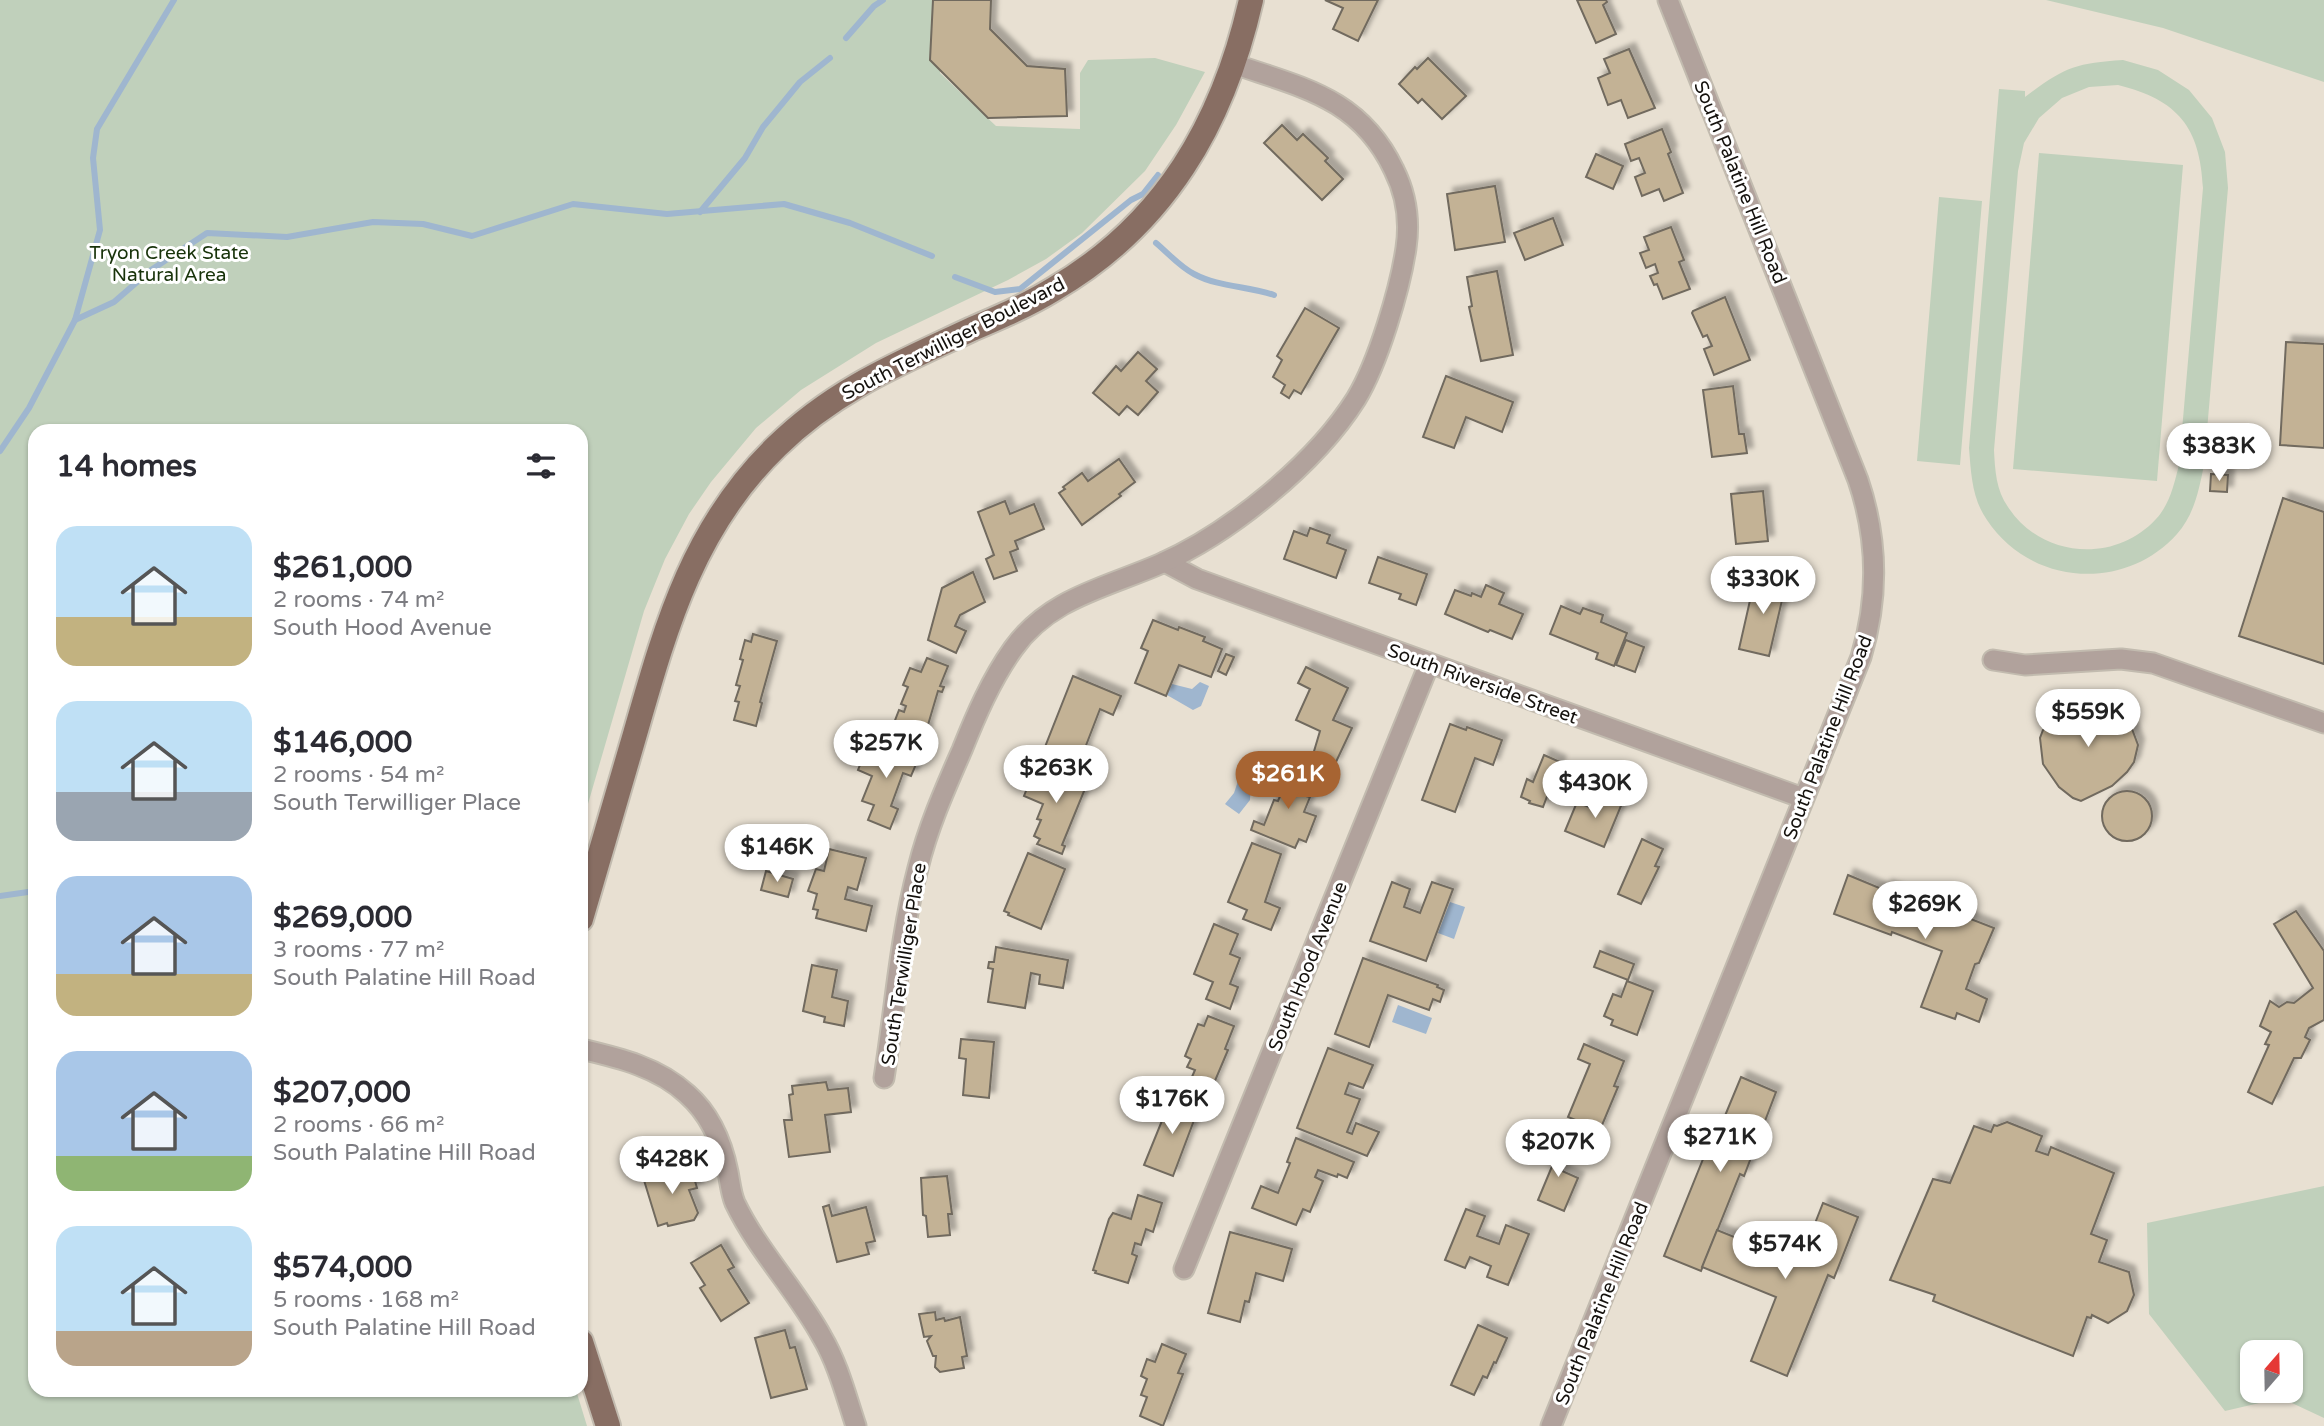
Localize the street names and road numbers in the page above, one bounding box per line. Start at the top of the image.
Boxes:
street label: South Palatine Hill Road [1689,78,1791,287]
street label: South Terwilliger Boulevard [838,273,1069,405]
street label: South Palatine Hill Road [1779,632,1877,843]
street label: South Riverside Street [1385,639,1581,729]
street label: South Terwilliger Place [877,861,931,1067]
street label: South Hood Avenue [1264,878,1352,1054]
street label: South Palatine Hill Road [1551,1199,1653,1408]

